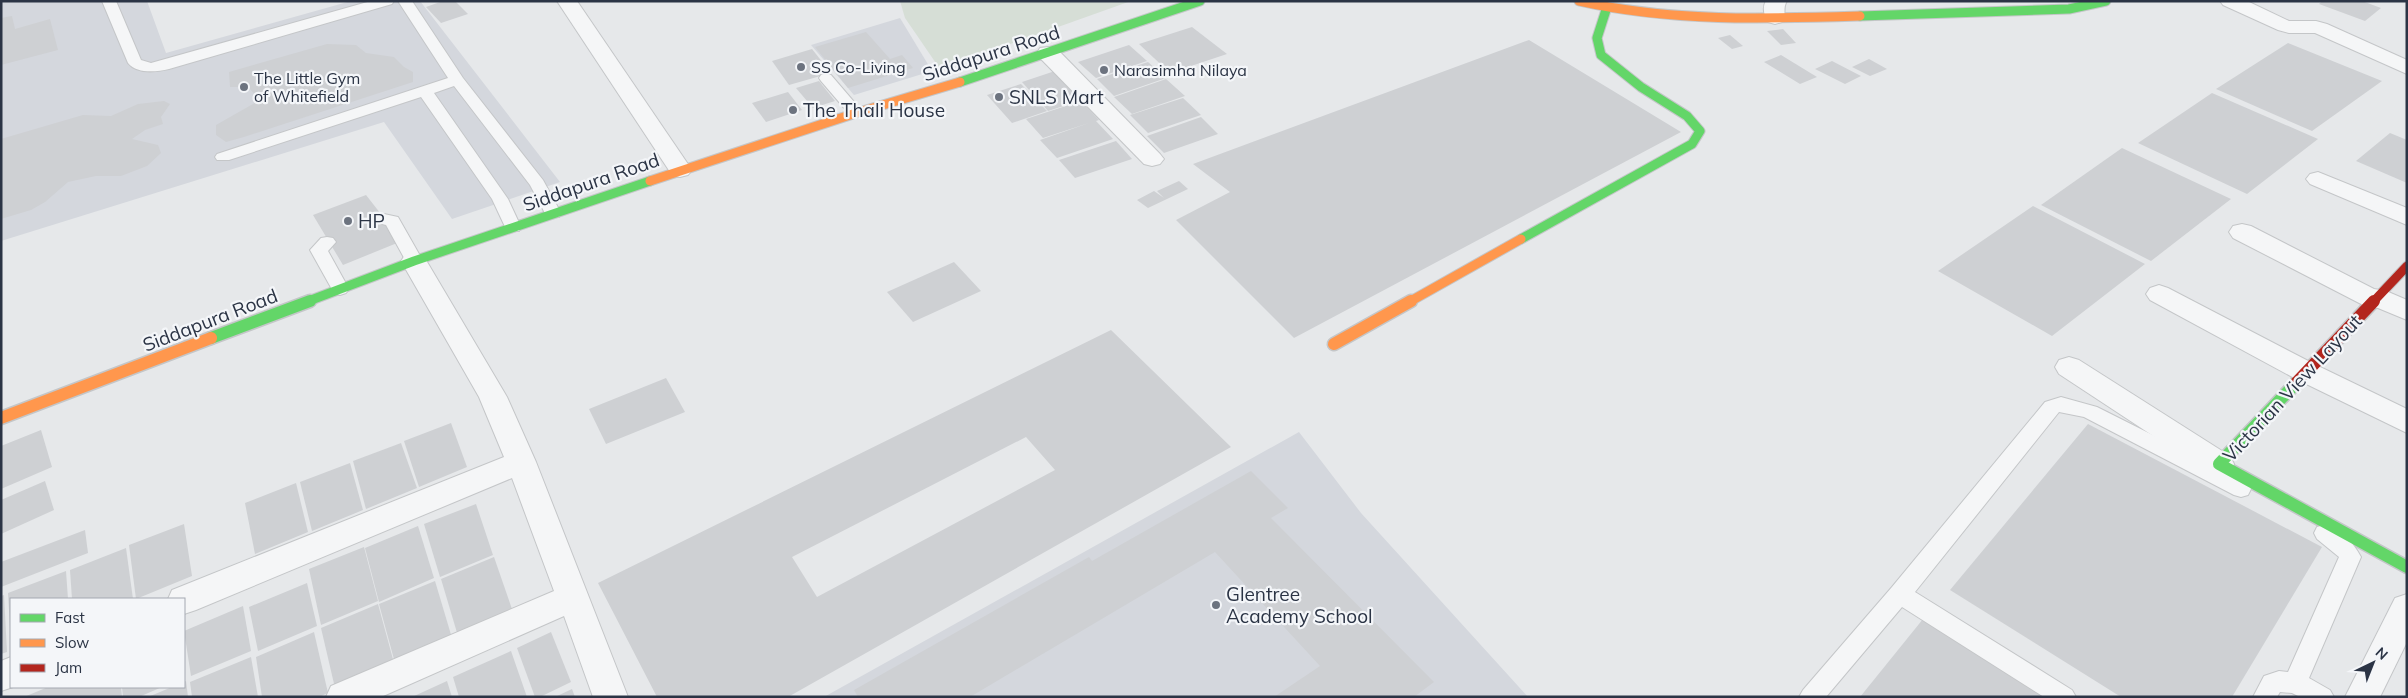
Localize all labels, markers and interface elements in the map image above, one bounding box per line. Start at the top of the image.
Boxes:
street label: Siddapura Road [919,20,1063,86]
place label: SS Co-Living [811,57,906,77]
place label: Narasimha Nilaya [1114,60,1247,80]
marker: SS Co-Living [795,61,807,73]
marker: Narasimha Nilaya [1098,64,1110,76]
place label: The Little Gym of Whitefield [254,68,360,106]
marker: The Little Gym of Whitefield [238,81,250,93]
place label: SNLS Mart [1009,85,1104,109]
marker: SNLS Mart [993,91,1005,103]
place label: The Thali House [803,98,945,122]
marker: The Thali House [787,104,799,116]
street label: Siddapura Road [520,147,662,217]
place label: HP [358,209,385,233]
marker: HP [342,215,354,227]
street label: Siddapura Road [139,283,281,357]
street label: Victorian View Layout [2217,309,2367,467]
place label: Glentree Academy School [1226,582,1373,628]
legend [10,598,185,688]
marker: Glentree Academy School [1210,599,1222,611]
text: Fast [55,608,85,627]
text: Slow [55,633,89,652]
north arrow [2348,638,2398,688]
text: N [2372,643,2392,664]
text: Jam [55,658,82,677]

